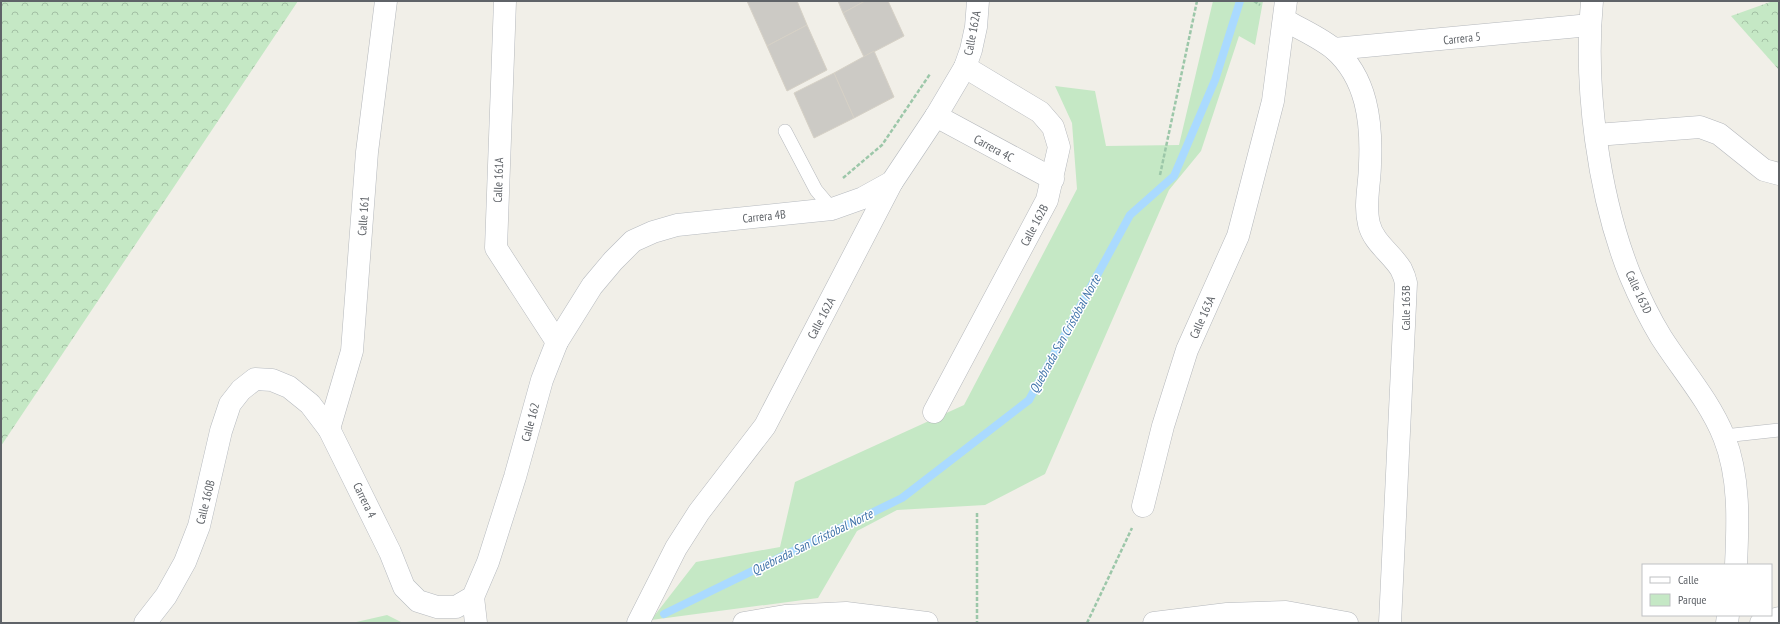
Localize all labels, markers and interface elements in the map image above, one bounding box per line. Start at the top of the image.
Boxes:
street label: Calle 162A [960,9,984,57]
street label: Carrera 5 [1442,29,1482,47]
street label: Carrera 4C [971,131,1017,165]
street label: Calle 161A [490,157,506,203]
street label: Calle 161 [354,196,372,236]
street label: Calle 162B [1017,201,1051,248]
street label: Carrera 4B [742,206,787,226]
street label: Calle 163D [1623,268,1655,316]
water label: Quebrada San Cristóbal Norte [1025,270,1105,396]
street label: Calle 163B [1398,285,1413,331]
street label: Calle 163A [1186,293,1218,341]
street label: Calle 162A [804,294,838,341]
street label: Calle 162 [518,401,542,443]
street label: Calle 160B [192,478,218,526]
street label: Carrera 4 [350,480,380,521]
water label: Quebrada San Cristóbal Norte [749,505,877,579]
legend [1642,564,1772,616]
text: Calle [1678,572,1699,587]
text: Parque [1678,592,1707,607]

